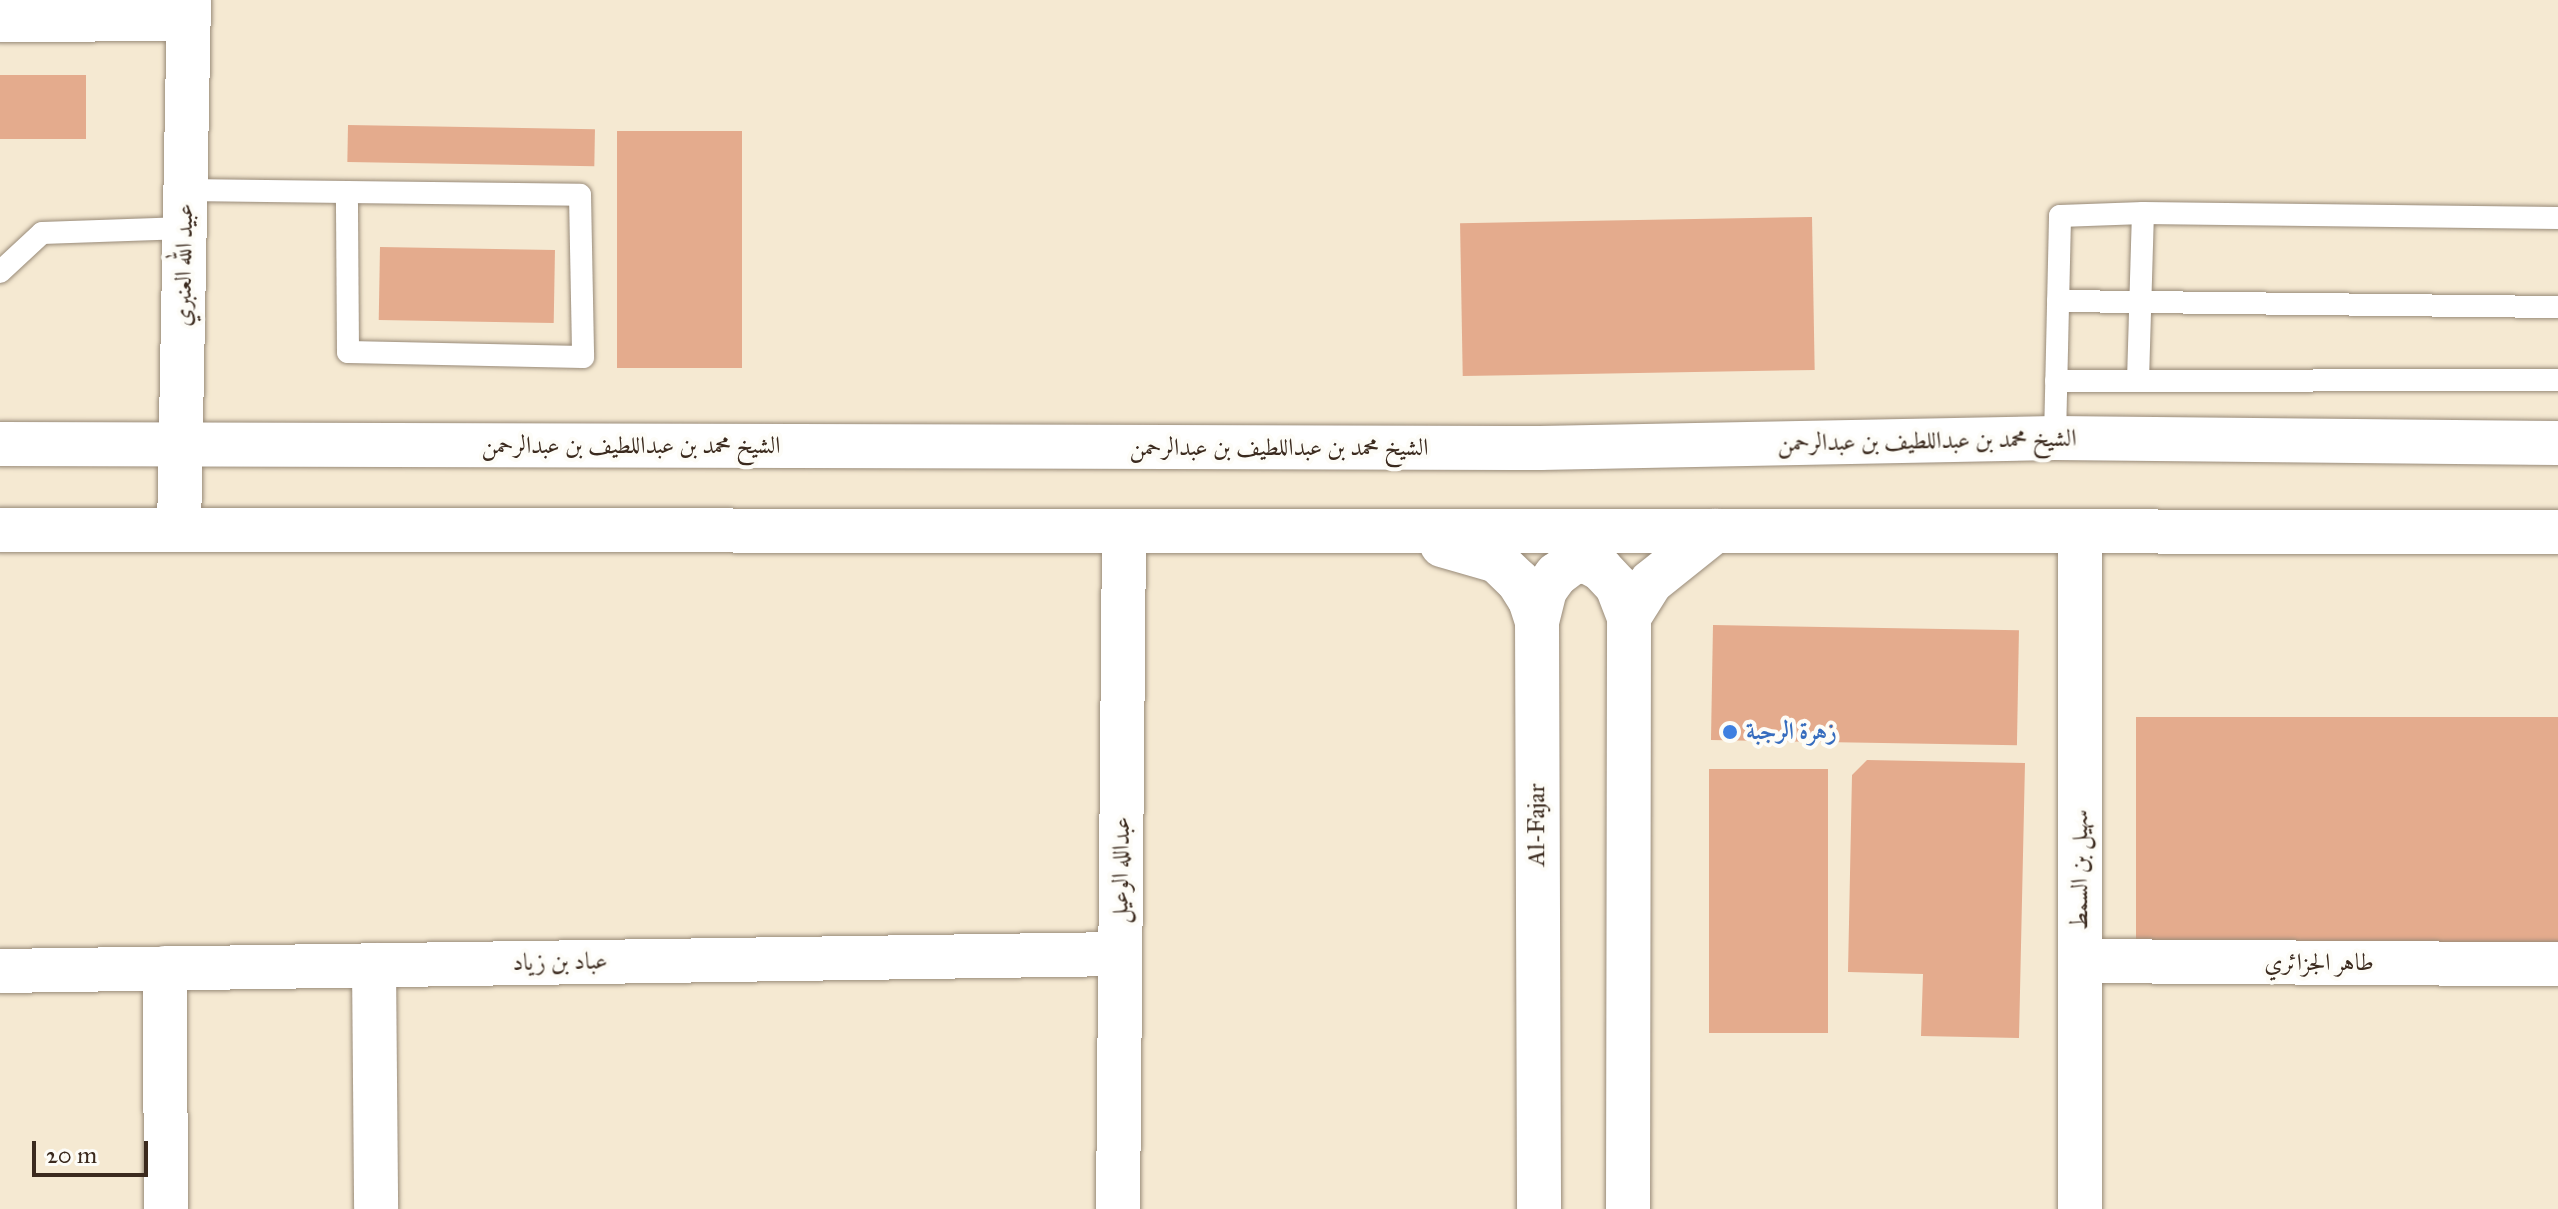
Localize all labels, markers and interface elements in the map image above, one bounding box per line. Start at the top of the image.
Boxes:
street label: عبيد الله العنبري [169,203,199,327]
street label: الشيخ محمد بن عبداللطيف بن عبدالرحمن [1777,424,2077,458]
street label: الشيخ محمد بن عبداللطيف بن عبدالرحمن [481,432,781,460]
street label: الشيخ محمد بن عبداللطيف بن عبدالرحمن [1129,434,1429,462]
place label: زهرة الرجبة [1746,718,1837,746]
marker: زهرة الرجبة [1721,723,1739,741]
street label: Al-Fajar [1523,784,1551,866]
street label: سهيل بن السمط [2066,809,2094,931]
street label: عبدالله الوعيل [1106,816,1136,924]
street label: عباد بن زياد [512,947,608,977]
street label: طاهر الجزائري [2264,949,2374,977]
scale bar [36,1125,152,1175]
text: 20 m [46,1140,97,1170]

